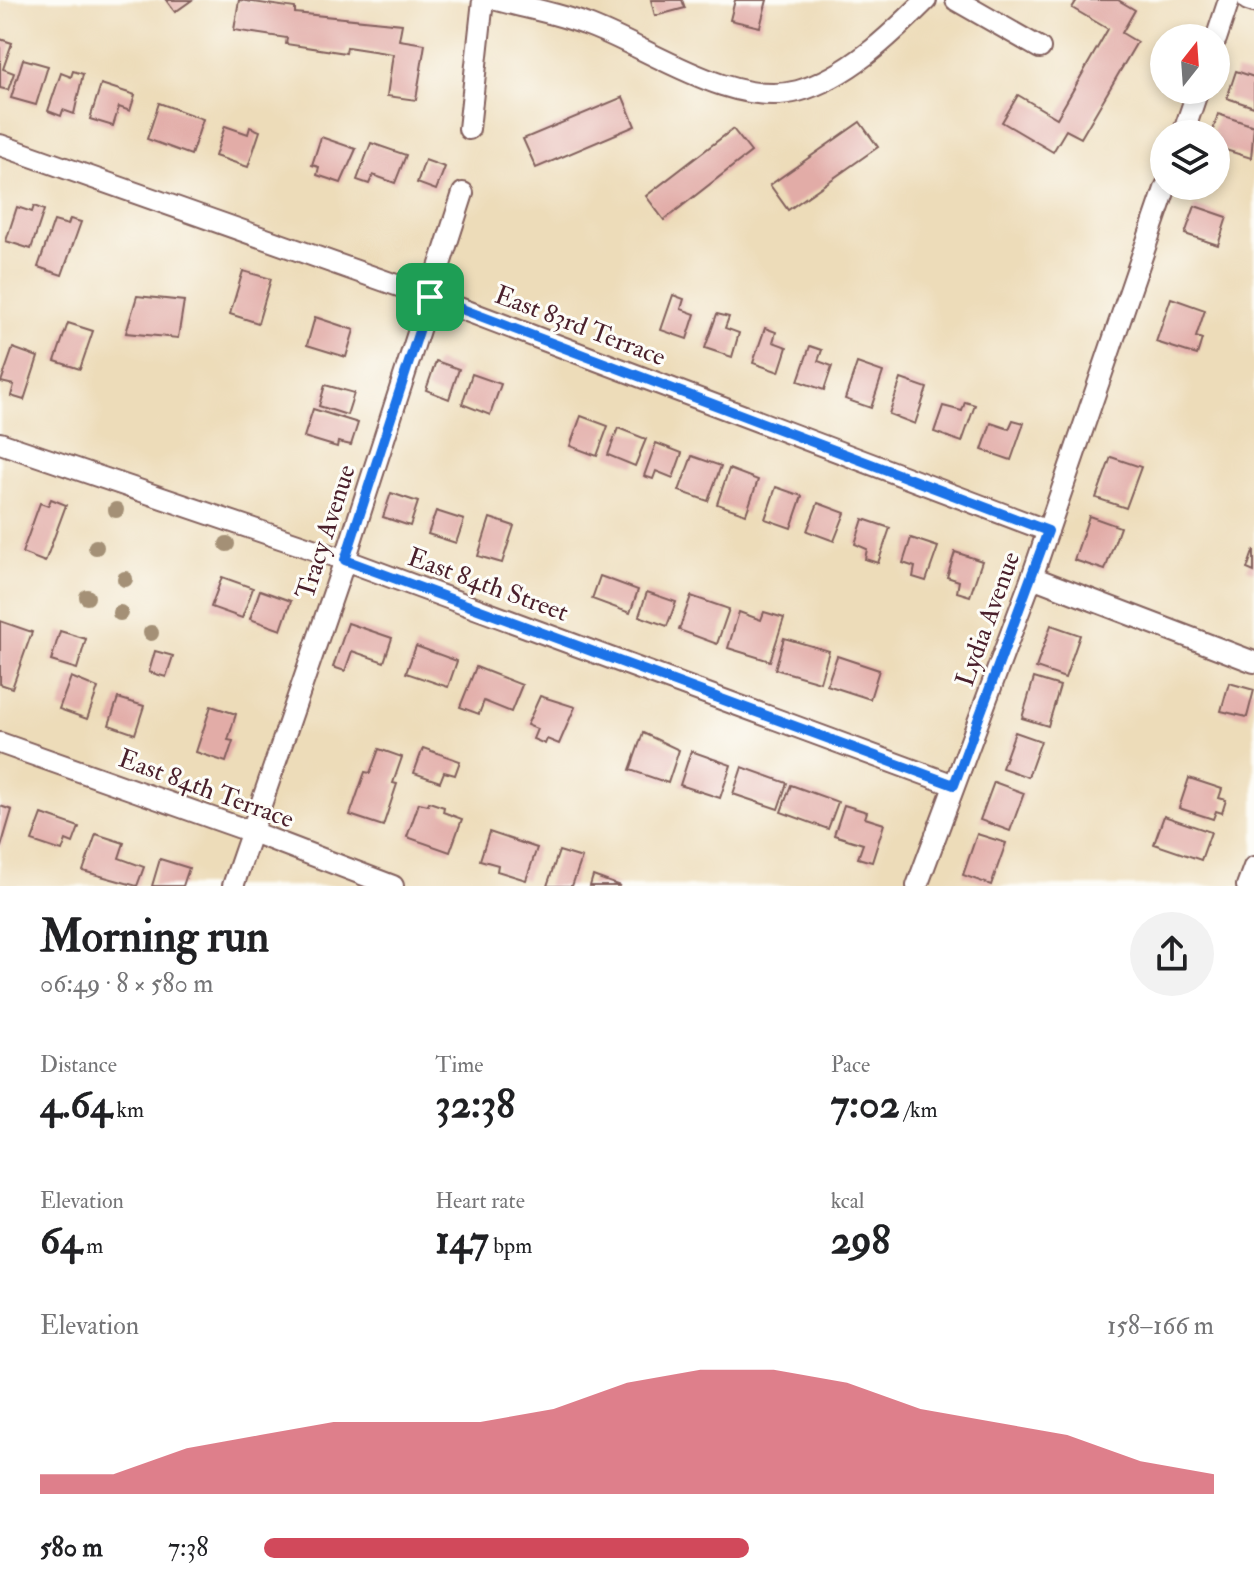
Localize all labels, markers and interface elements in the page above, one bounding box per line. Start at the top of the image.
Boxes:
north arrow [1150,24,1230,104]
map controls [1150,24,1230,200]
button: layers [1150,120,1230,200]
pin [396,263,464,331]
icon: arrive [408,275,452,319]
street label: East 83rd Terrace [490,279,670,373]
street label: Tracy Avenue [289,461,363,603]
street label: East 84th Street [403,541,573,629]
street label: Lydia Avenue [949,547,1027,691]
street label: East 84th Terrace [114,742,298,836]
text: Morning run [40,910,269,965]
button: share [1130,912,1214,996]
text: 06:49 · 8 × 580 m [40,968,213,1000]
text: Distance [40,1051,117,1079]
text: Time [435,1051,483,1079]
text: Pace [831,1051,870,1079]
text: 4.64 [40,1079,112,1130]
text: 32:38 [435,1079,515,1130]
text: 7:02 [831,1079,900,1130]
text: km [112,1096,144,1124]
text: /km [900,1096,938,1124]
text: Elevation [40,1187,124,1215]
text: Heart rate [435,1187,525,1215]
text: kcal [831,1187,864,1215]
text: 64 [40,1215,82,1266]
text: 147 [435,1215,489,1266]
text: 298 [831,1215,890,1266]
text: m [82,1232,103,1260]
text: bpm [489,1232,532,1260]
text: Elevation [40,1310,139,1342]
text: 158–166 m [1107,1310,1214,1342]
text: 580 m [40,1532,103,1564]
text: 7:38 [168,1532,209,1564]

